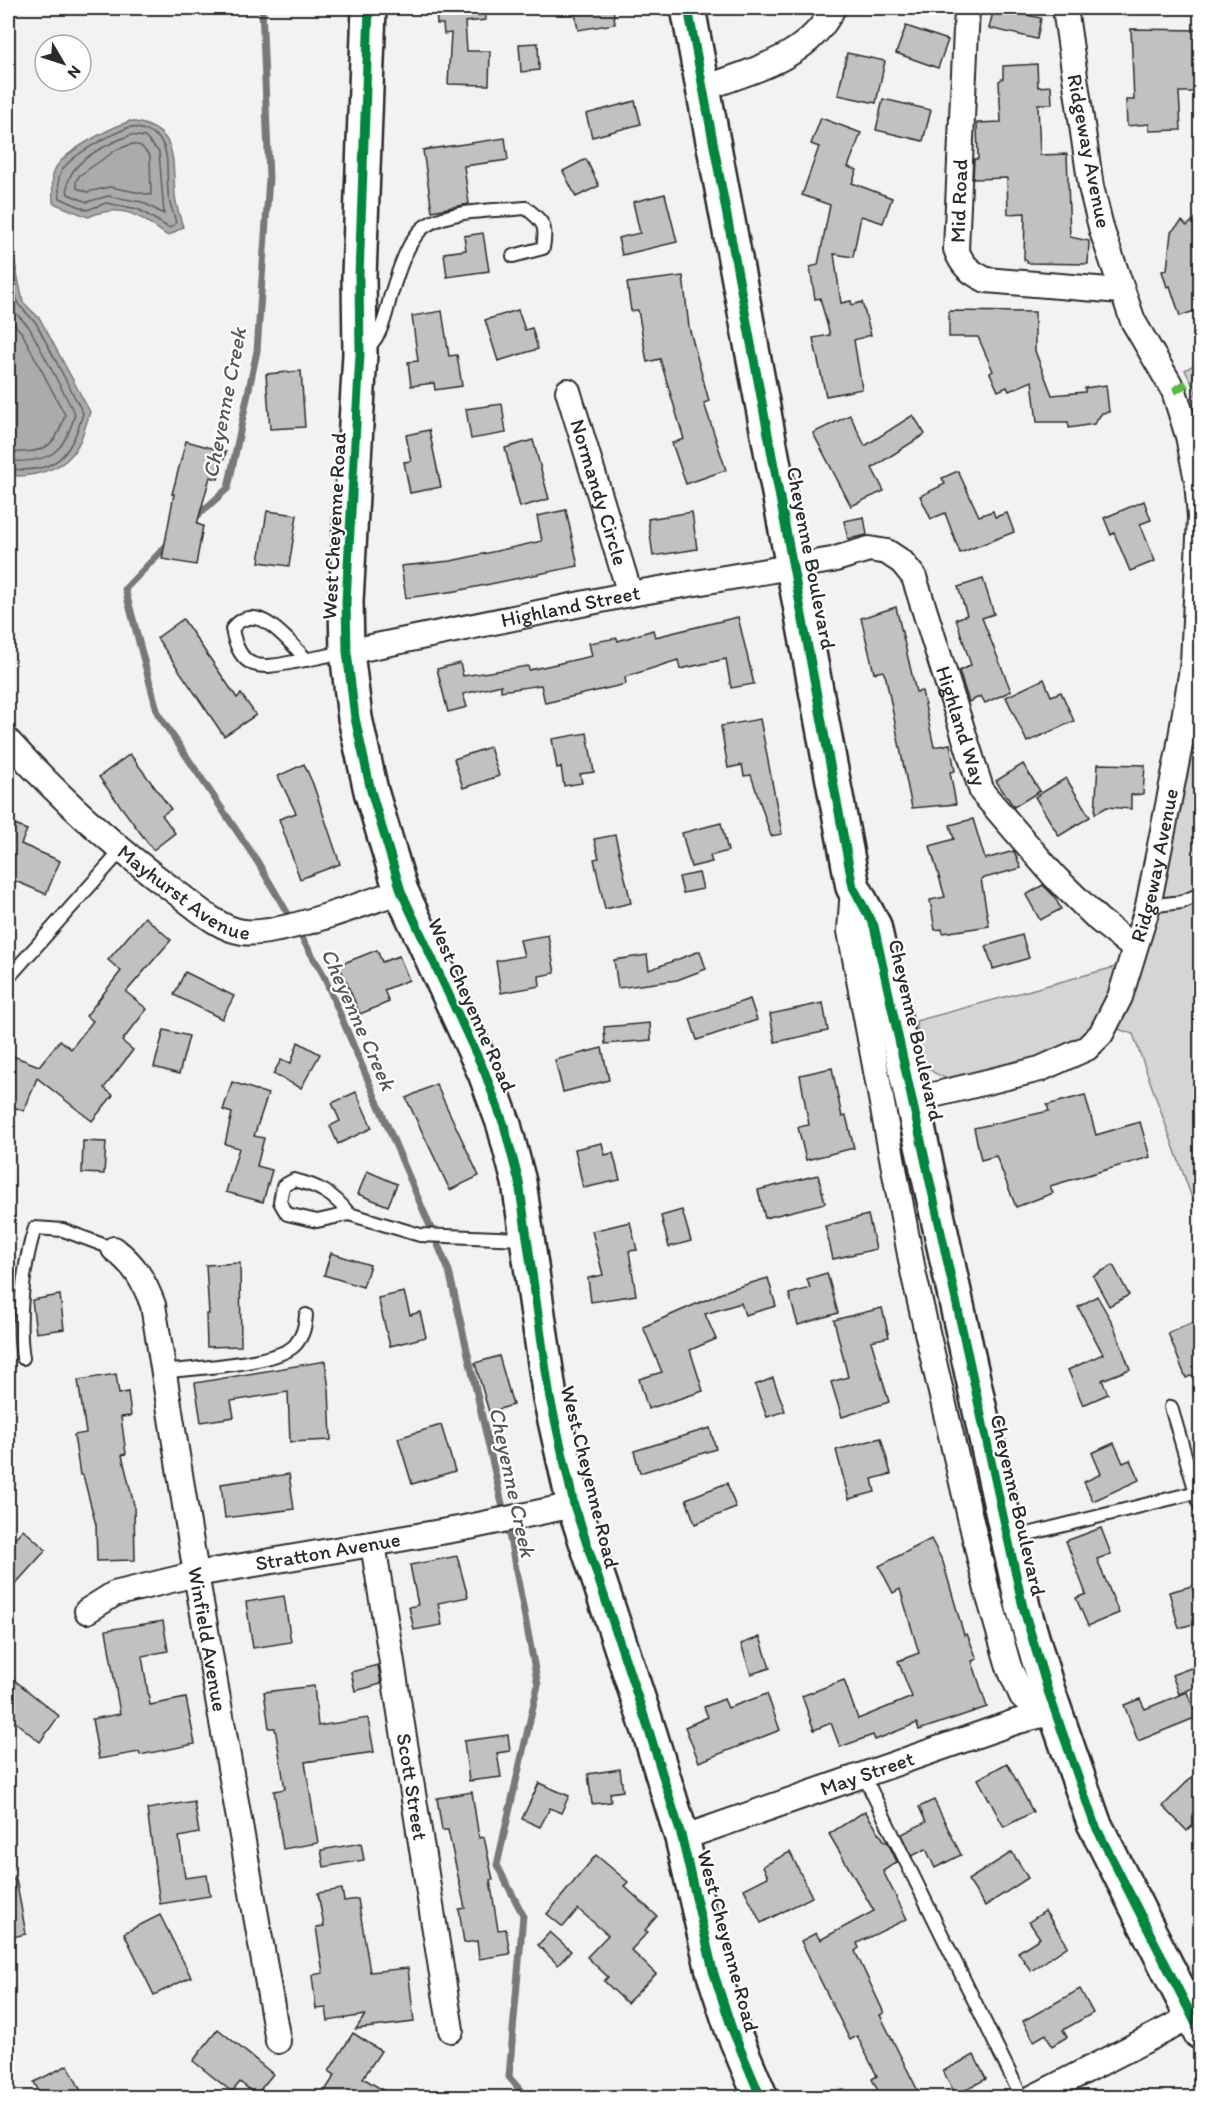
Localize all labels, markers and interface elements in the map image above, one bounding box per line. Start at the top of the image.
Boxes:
north arrow [33,33,93,93]
text: N [63,62,85,82]
street label: Ridgeway Avenue [1062,72,1117,230]
street label: Mid Road [945,159,972,243]
water label: Cheyenne Creek [197,324,253,481]
street label: Normandy Circle [565,416,634,568]
street label: West Cheyenne Road [316,431,351,620]
street label: Cheyenne Boulevard [782,465,841,651]
street label: Highland Street [498,580,642,632]
street label: Highland Way [931,663,992,789]
street label: Ridgeway Avenue [1125,786,1183,945]
street label: Mayhurst Avenue [113,839,251,945]
street label: West Cheyenne Road [423,914,522,1096]
street label: Cheyenne Boulevard [883,937,950,1123]
water label: Cheyenne Creek [315,944,403,1096]
street label: West Cheyenne Road [556,1383,625,1571]
water label: Cheyenne Creek [483,1405,542,1561]
street label: Cheyenne Boulevard [985,1412,1052,1598]
street label: Stratton Avenue [253,1526,402,1576]
street label: Winfield Avenue [183,1565,233,1714]
street label: Scott Street [392,1731,433,1842]
street label: May Street [817,1745,917,1801]
street label: West Cheyenne Road [692,1847,765,2035]

